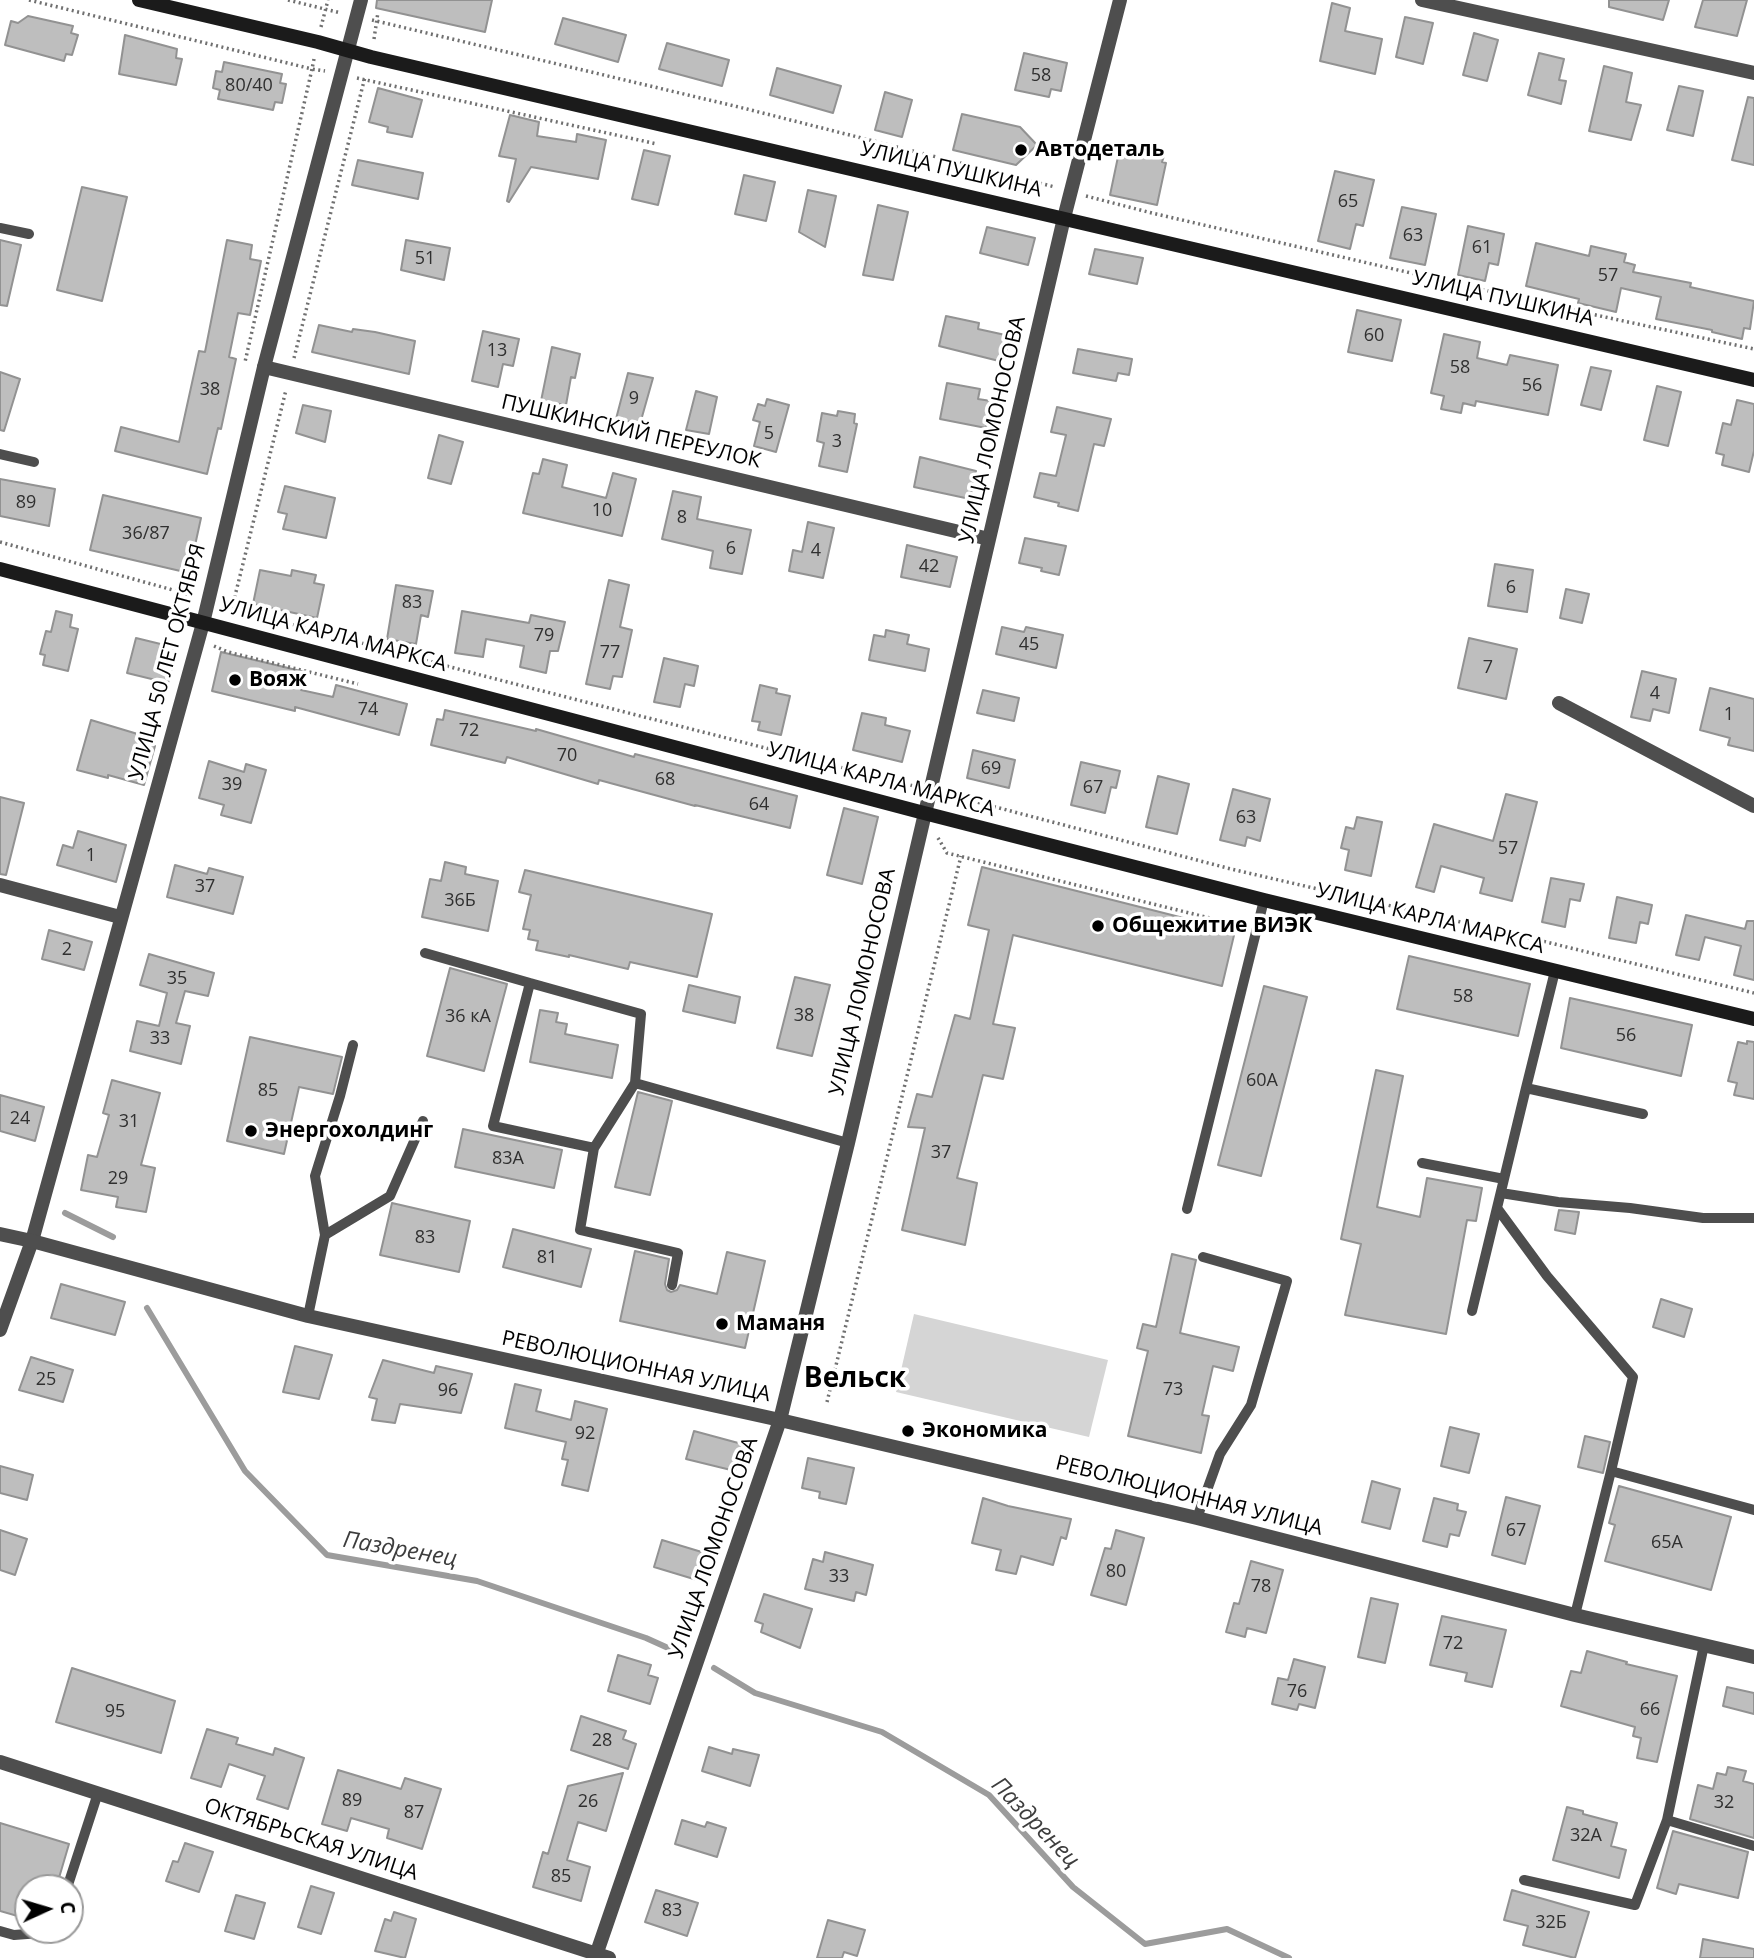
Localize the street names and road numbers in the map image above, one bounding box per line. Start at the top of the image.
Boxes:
street label: УЛИЦА ПУШКИНА [858,137,1044,203]
street label: УЛИЦА ПУШКИНА [1410,266,1596,332]
street label: УЛИЦА ЛОМОНОСОВА [955,314,1031,546]
street label: ПУШКИНСКИЙ ПЕРЕУЛОК [499,390,763,474]
street label: УЛИЦА 50 ЛЕТ ОКТЯБРЯ [124,541,212,783]
street label: УЛИЦА КАРЛА МАРКСА [217,593,449,677]
street label: УЛИЦА КАРЛА МАРКСА [765,738,997,822]
street label: УЛИЦА ЛОМОНОСОВА [825,866,901,1098]
street label: УЛИЦА КАРЛА МАРКСА [1313,878,1547,960]
street label: РЕВОЛЮЦИОННАЯ УЛИЦА [499,1326,773,1408]
street label: УЛИЦА ЛОМОНОСОВА [664,1434,764,1662]
street label: РЕВОЛЮЦИОННАЯ УЛИЦА [1053,1451,1325,1541]
street label: ОКТЯБРЬСКАЯ УЛИЦА [201,1794,421,1886]

